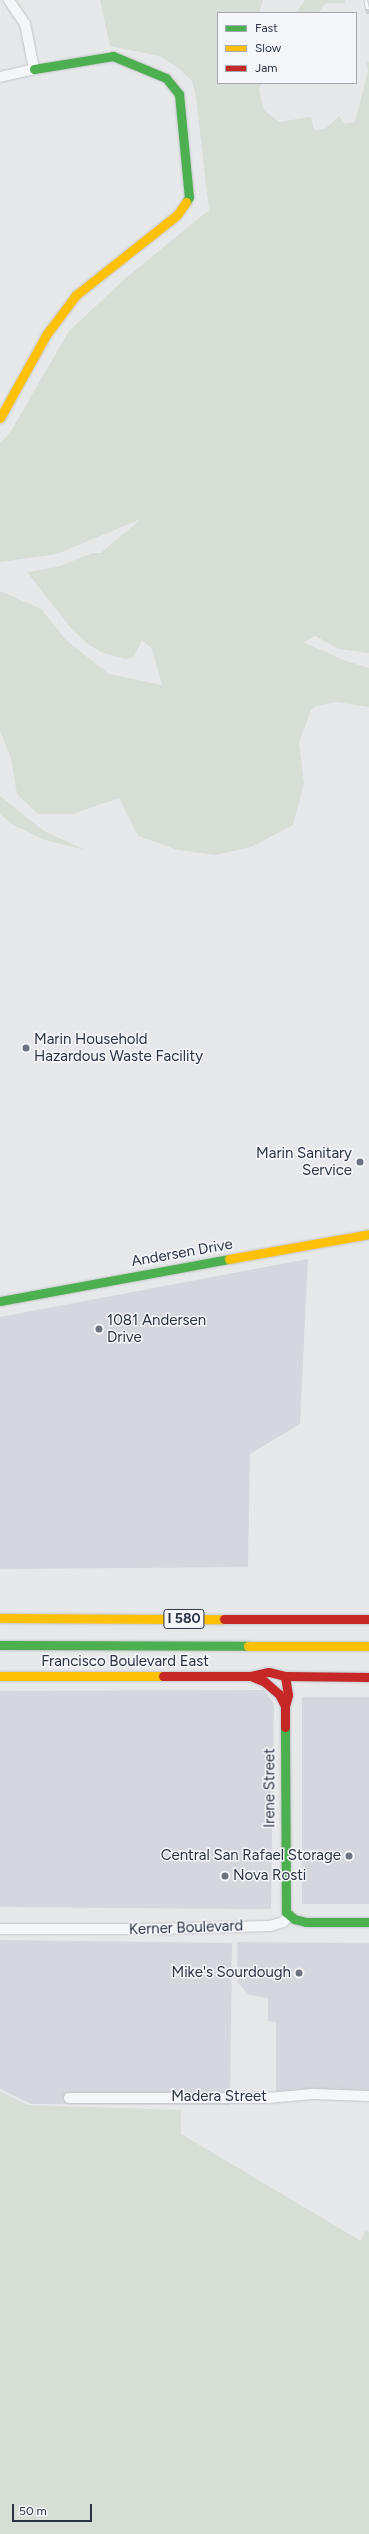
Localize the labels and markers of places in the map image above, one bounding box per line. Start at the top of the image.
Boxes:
place label: Marin Household Hazardous Waste Facility [34,1030,203,1065]
marker: Marin Household Hazardous Waste Facility [21,1043,31,1053]
place label: Marin Sanitary Service [256,1144,352,1179]
marker: Marin Sanitary Service [355,1157,365,1167]
place label: 1081 Andersen Drive [107,1311,206,1346]
marker: 1081 Andersen Drive [94,1324,104,1334]
place label: Central San Rafael Storage [161,1847,341,1865]
marker: Central San Rafael Storage [344,1851,354,1861]
place label: Nova Rosti [233,1867,306,1885]
marker: Nova Rosti [220,1871,230,1881]
place label: Mike's Sourdough [171,1964,291,1982]
marker: Mike's Sourdough [294,1968,304,1978]

